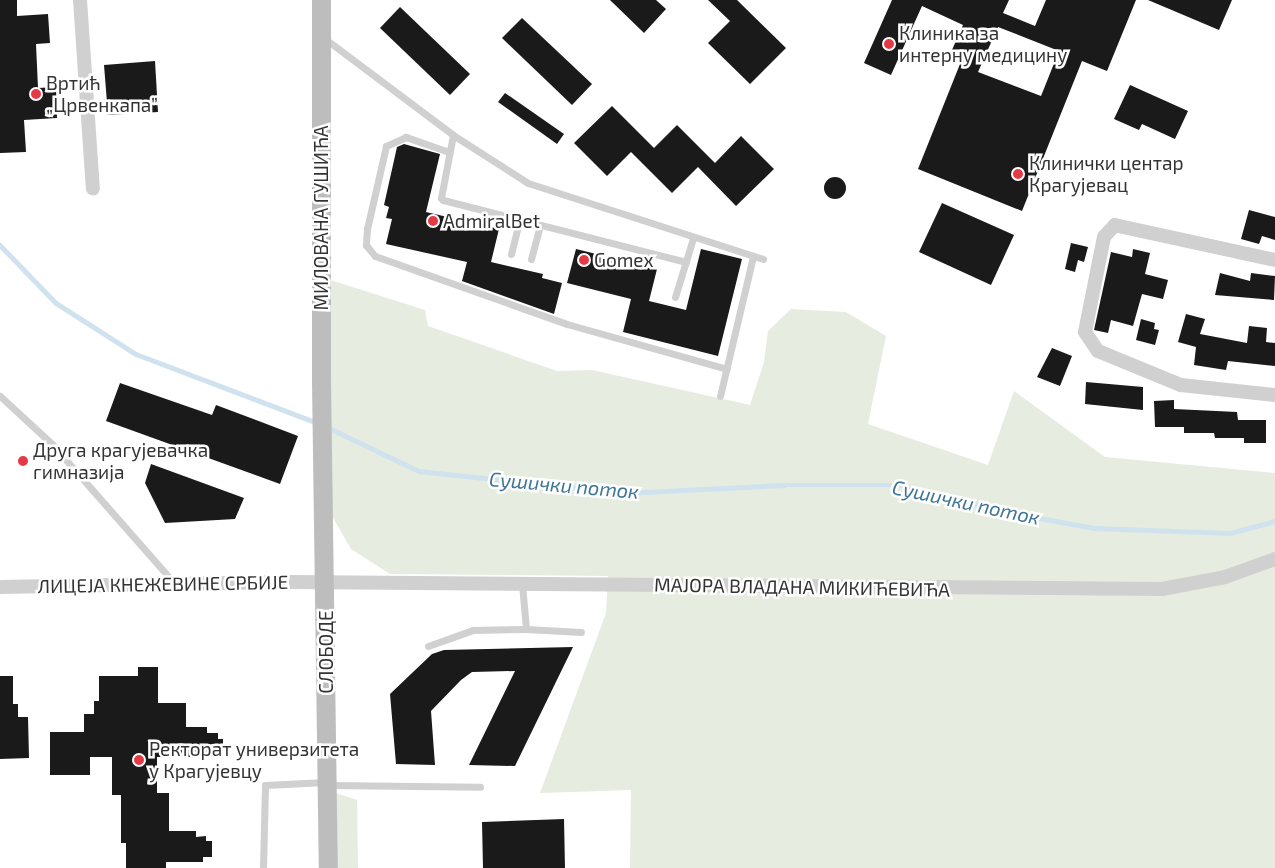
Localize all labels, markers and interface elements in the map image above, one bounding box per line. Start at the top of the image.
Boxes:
place label: Клиника за интерну медицину [899,22,1067,66]
marker: Клиника за интерну медицину [883,38,895,50]
place label: Вртић „Црвенкапа” [46,72,158,116]
marker: Вртић „Црвенкапа” [30,88,42,100]
street label: МИЛОВАНА ГУШИЋА [310,125,332,311]
place label: Клинички центар Крагујевац [1029,152,1184,196]
marker: Клинички центар Крагујевац [1011,167,1025,181]
place label: AdmiralBet [443,210,540,232]
marker: AdmiralBet [427,215,439,227]
place label: Gomex [594,249,654,271]
marker: Gomex [578,254,590,266]
place label: Друга крагујевачка гимназија [33,439,208,483]
marker: Друга крагујевачка гимназија [17,455,29,467]
water label: Сушички поток [488,466,640,504]
water label: Сушички поток [890,475,1042,529]
street label: ЛИЦЕЈА КНЕЖЕВИНЕ СРБИЈЕ [38,570,288,598]
street label: МАЈОРА ВЛАДАНА МИКИЋЕВИЋА [654,573,950,601]
street label: СЛОБОДЕ [315,610,337,694]
place label: Ректорат универзитета у Крагујевцу [149,738,359,782]
marker: Ректорат универзитета у Крагујевцу [133,754,145,766]

